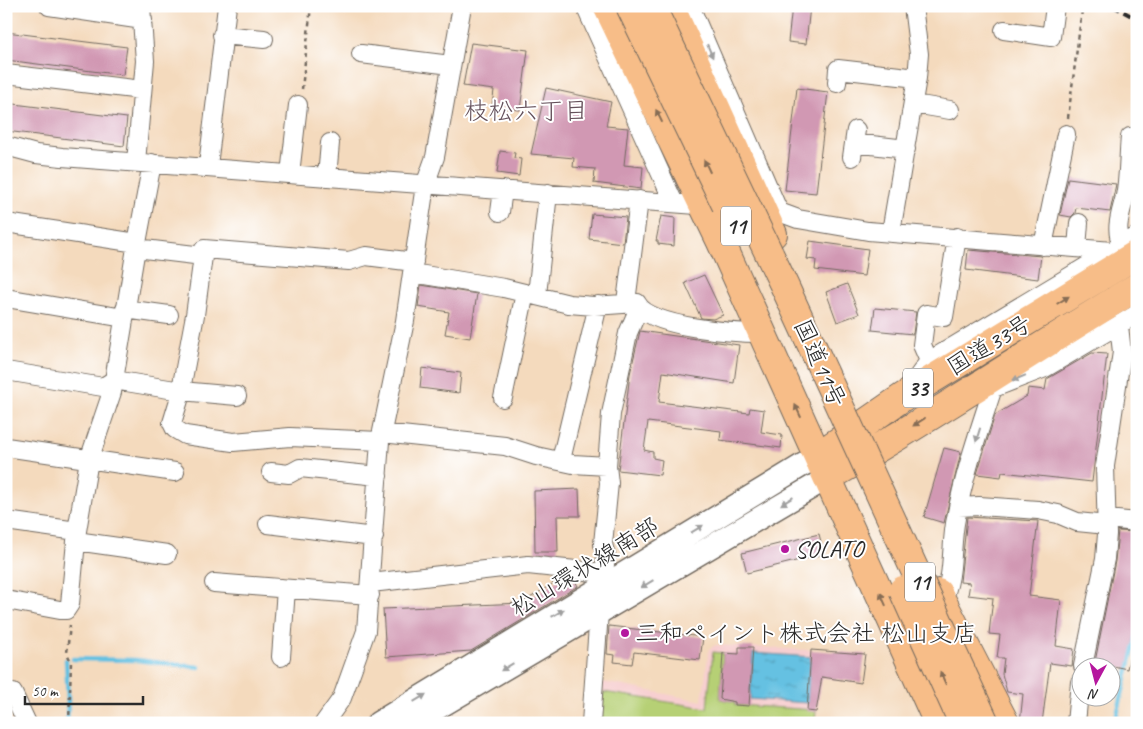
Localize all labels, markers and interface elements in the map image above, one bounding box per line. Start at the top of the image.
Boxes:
one-way arrow [706,44,714,58]
district label: 枝松六丁目 [463,95,589,127]
one-way arrow [655,109,663,123]
one-way arrow [703,159,711,173]
road number: 11 [721,207,751,246]
one-way arrow [1056,296,1069,305]
street label: 国道33号 [941,308,1037,382]
street label: 国道11号 [787,314,853,412]
road number: 33 [903,368,933,408]
one-way arrow [1011,374,1026,382]
one-way arrow [794,404,802,418]
one-way arrow [912,417,926,427]
one-way arrow [974,428,982,443]
one-way arrow [780,497,793,506]
street label: 松山環状線南部 [505,511,665,623]
one-way arrow [691,524,704,533]
place label: SOLATO [795,534,866,564]
marker: SOLATO [779,543,791,555]
road number: 11 [905,562,935,602]
one-way arrow [640,579,653,588]
one-way arrow [878,591,887,606]
one-way arrow [552,609,565,618]
place label: 三和ペイント株式会社 松山支店 [635,618,977,648]
marker: 三和ペイント株式会社 松山支店 [619,627,631,639]
north arrow [1070,656,1120,706]
one-way arrow [500,662,513,671]
one-way arrow [938,671,946,685]
scale bar [25,674,142,706]
text: 50 m [32,682,59,701]
text: N [1087,685,1100,703]
one-way arrow [413,693,426,702]

